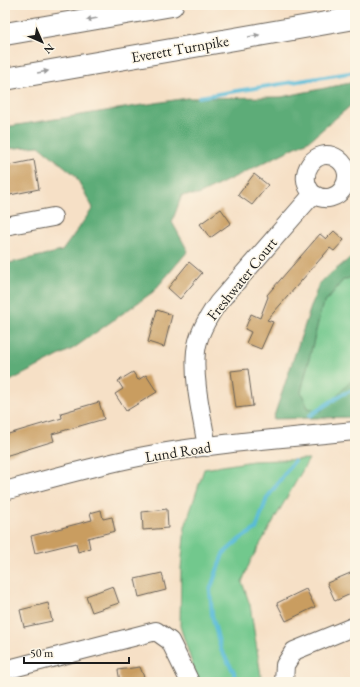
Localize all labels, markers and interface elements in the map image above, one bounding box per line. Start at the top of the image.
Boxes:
one-way arrow [86,16,98,22]
north arrow [22,22,62,62]
street label: Everett Turnpike [130,31,230,66]
one-way arrow [248,33,260,39]
text: N [41,41,57,57]
one-way arrow [37,69,50,75]
street label: Freshwater Court [202,233,281,324]
street label: Lund Road [144,437,213,466]
scale bar [24,639,129,665]
text: 50 m [30,645,54,661]

